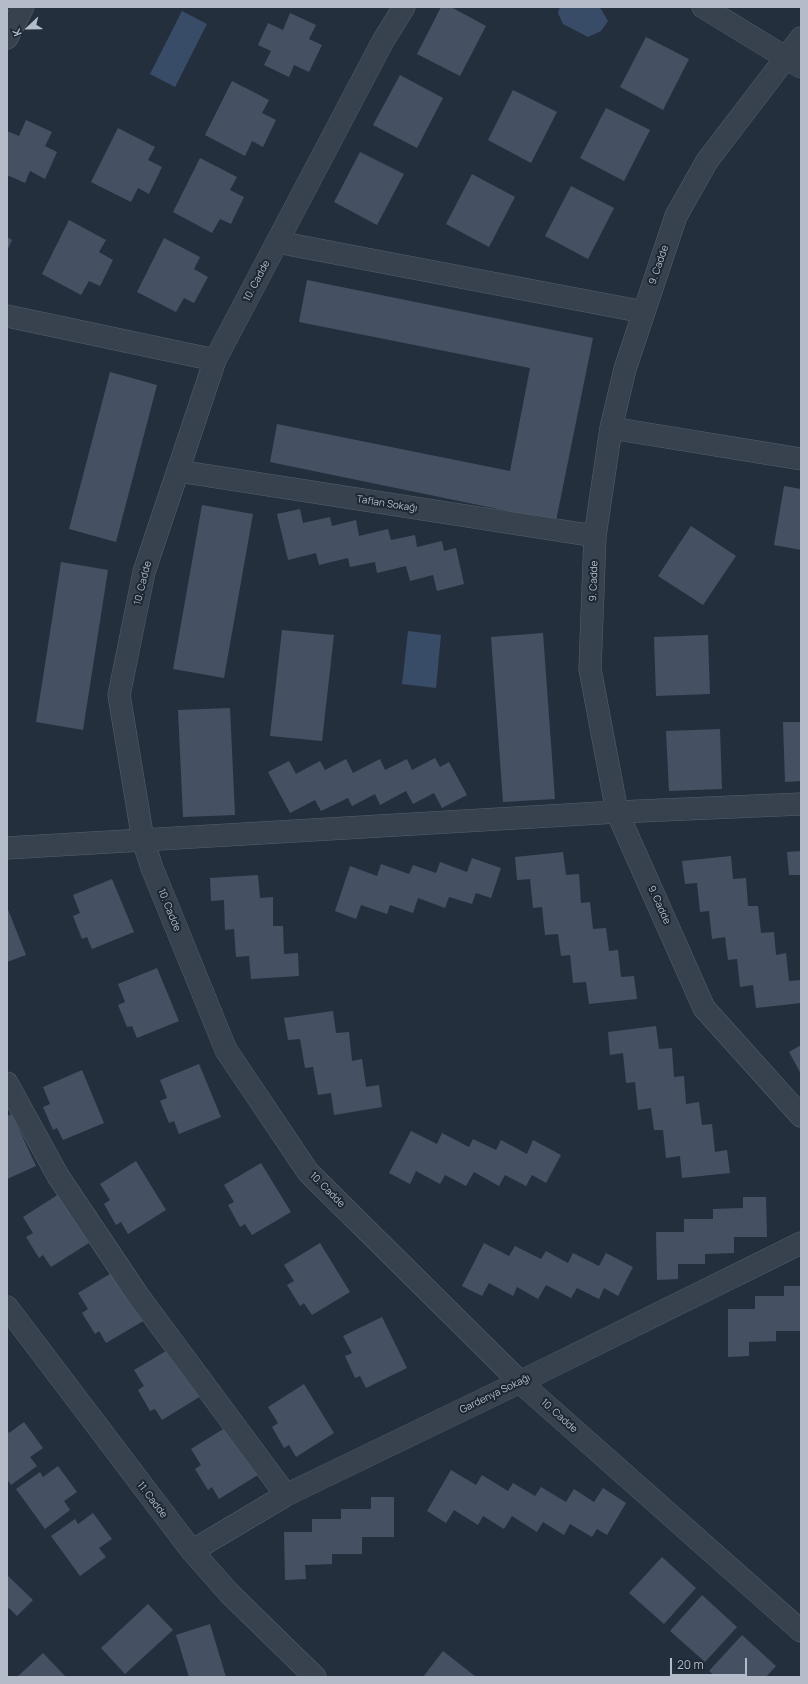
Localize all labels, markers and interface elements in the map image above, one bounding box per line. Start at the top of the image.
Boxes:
north arrow [8,8,48,48]
text: K [8,27,25,39]
street label: 9. Cadde [647,244,671,286]
street label: 10. Cadde [241,258,273,304]
street label: Taflan Sokağı [356,493,418,515]
street label: 10. Cadde [132,560,154,606]
street label: 9. Cadde [587,560,601,602]
street label: 9. Cadde [645,884,673,926]
street label: 10. Cadde [155,887,183,933]
street label: 10. Cadde [307,1170,347,1210]
street label: Gardenya Sokağı [458,1372,532,1416]
street label: 10. Cadde [538,1397,580,1435]
street label: 11. Cadde [134,1479,170,1521]
scale bar [672,1650,749,1676]
text: 20 m [677,1656,704,1673]

